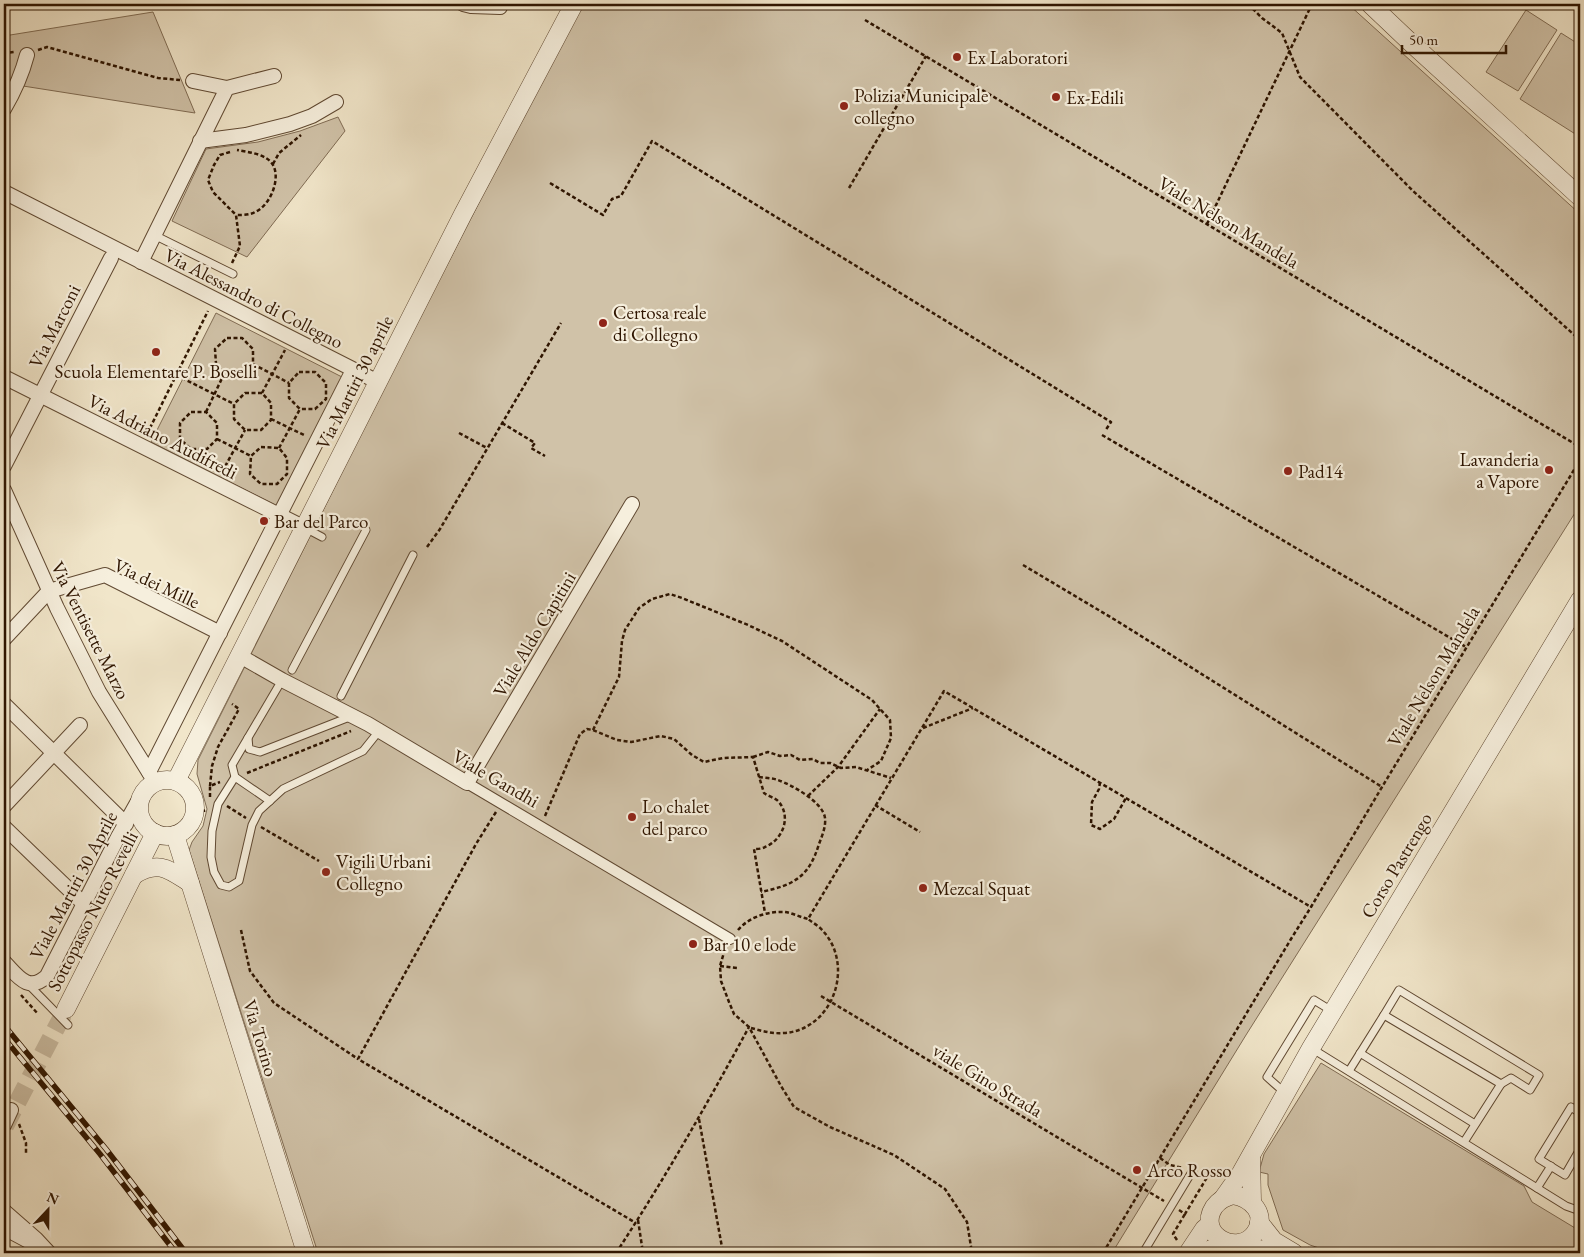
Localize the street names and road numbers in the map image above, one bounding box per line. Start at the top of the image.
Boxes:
street label: Viale Nelson Mandela [1154,170,1304,275]
street label: Via Alessandro di Collegno [160,242,347,354]
street label: Via Marconi [23,280,86,372]
street label: Via Martiri 30 aprile [310,311,399,453]
street label: Via Adriano Audifredi [84,388,242,485]
street label: Via dei Mille [110,553,204,614]
street label: Via Ventisette Marzo [45,557,136,703]
street label: Viale Aldo Capitini [487,567,582,701]
street label: Viale Nelson Mandela [1381,601,1486,751]
street label: Viale Gandhi [448,744,544,813]
street label: Viale Martiri 30 Aprile [24,807,123,964]
street label: Corso Pastrengo [1355,808,1438,923]
street label: Sottopasso Nuto Revelli [41,827,144,995]
street label: Via Torino [237,997,284,1080]
street label: viale Gino Strada [928,1038,1048,1123]

